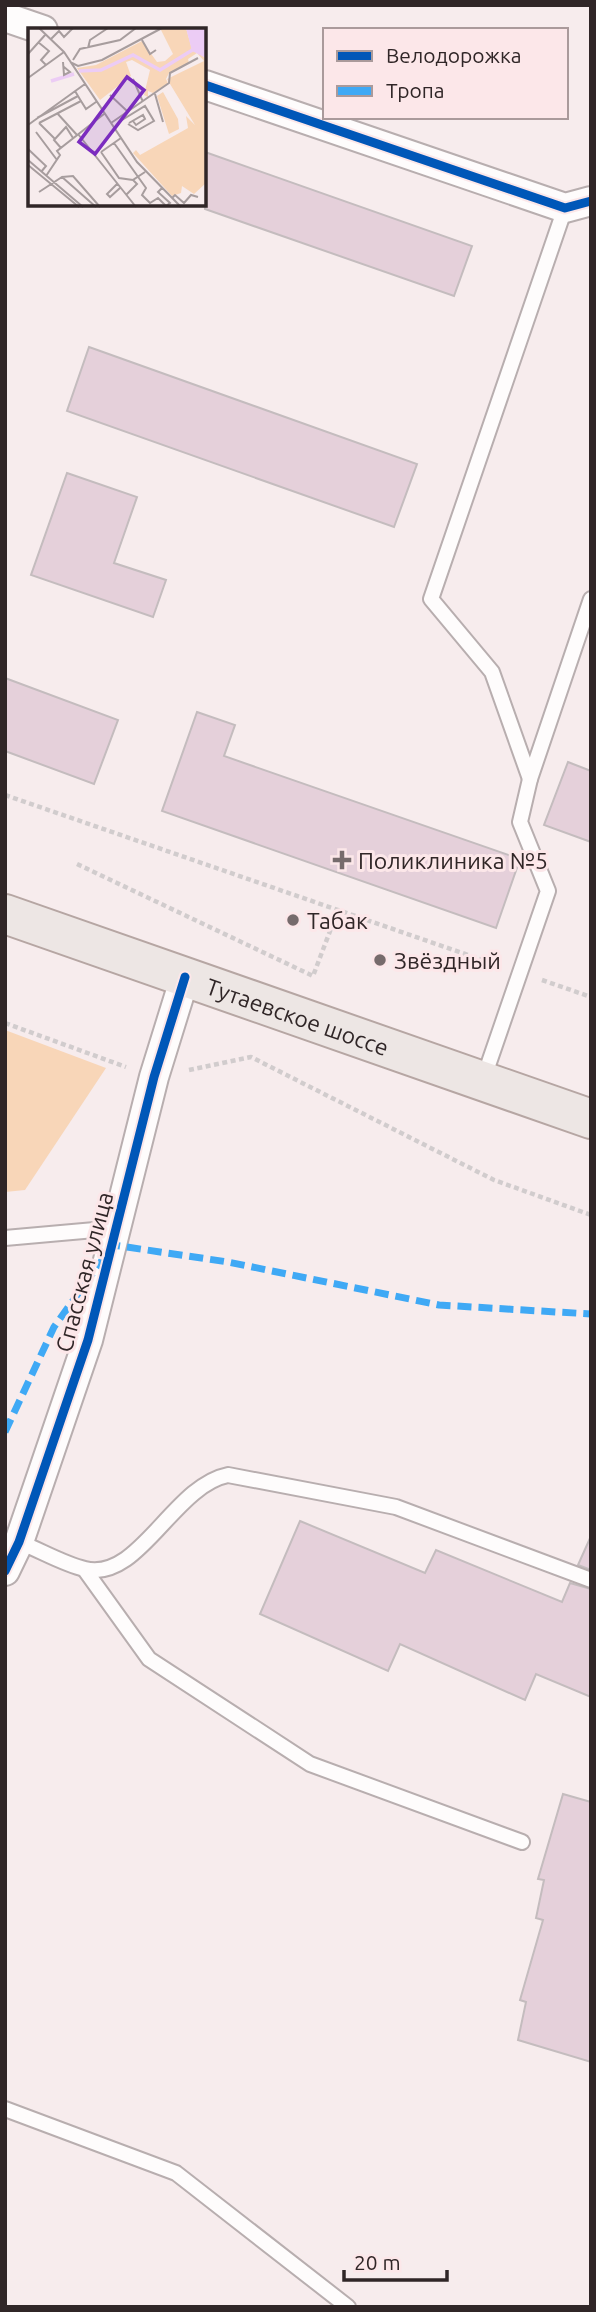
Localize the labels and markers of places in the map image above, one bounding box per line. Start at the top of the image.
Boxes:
place label: Поликлиника №5 [358,848,548,873]
marker: Поликлиника №5 [332,850,352,870]
place label: Табак [307,908,368,933]
marker: Табак [285,912,301,928]
place label: Звёздный [394,948,501,973]
marker: Звёздный [372,952,388,968]

